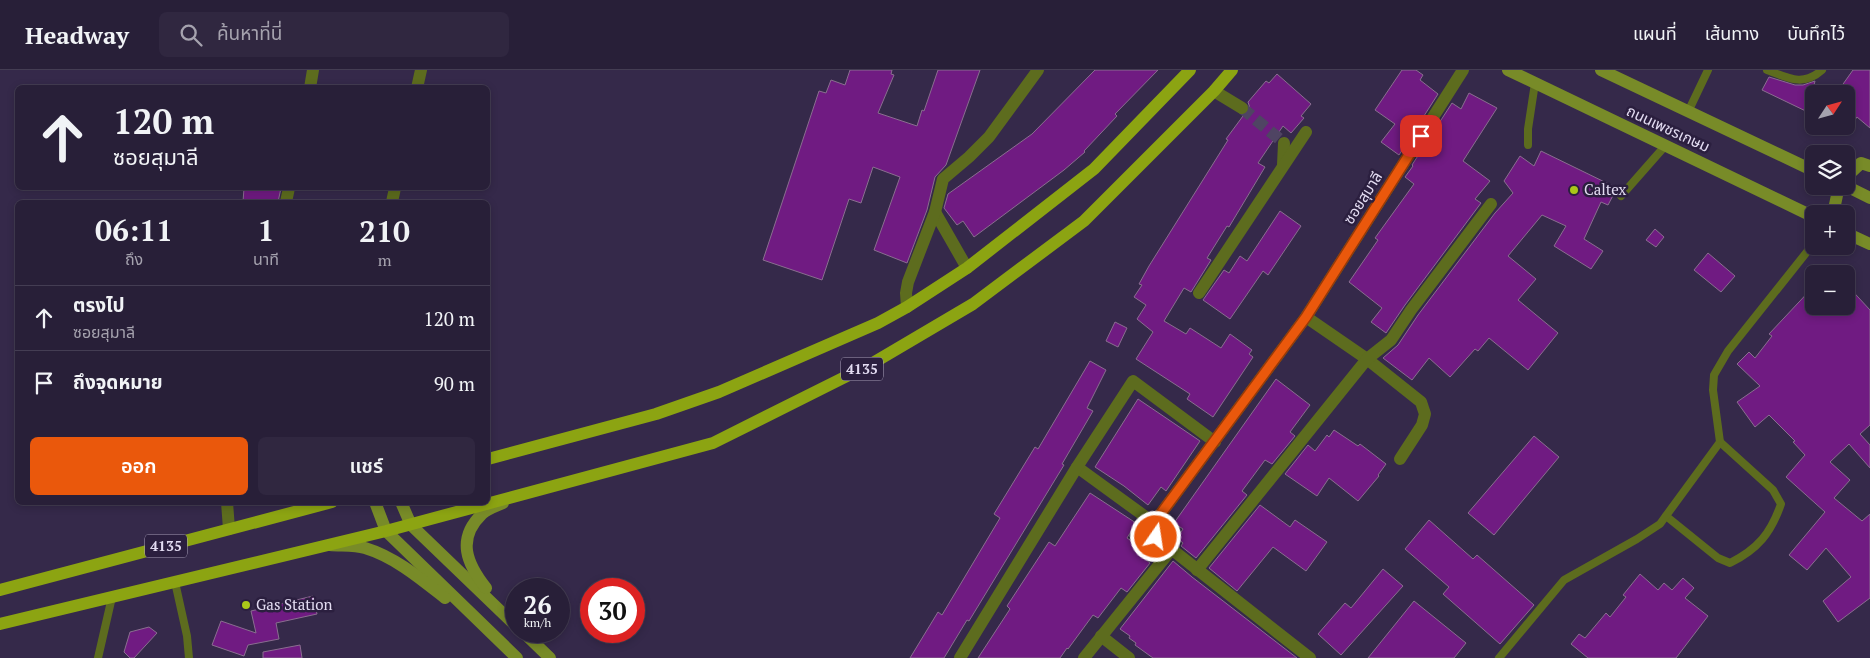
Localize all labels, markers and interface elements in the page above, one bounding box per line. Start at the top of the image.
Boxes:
search box [159,12,509,57]
text: Headway [25,19,129,51]
text: ค้นหาที่นี่ [217,20,282,45]
icon: search [177,21,205,49]
text: แผนที่ [1633,21,1677,45]
text: เส้นทาง [1705,21,1759,45]
text: บันทึกไว้ [1787,21,1845,45]
north arrow [1805,85,1855,135]
map controls [1805,85,1855,315]
text: 120 m [113,98,214,144]
street label: ถนนเพชรเกษม [1624,100,1713,156]
icon: ahead [30,105,95,170]
pin [1400,115,1442,157]
icon: arrive [1407,122,1435,150]
text: ซอยสุมาลี [113,142,199,171]
button: layers [1805,145,1855,195]
street label: ซอยสุมาลี [1338,167,1386,227]
place label: Caltex [1584,179,1627,199]
marker: Caltex [1568,184,1580,196]
button: + [1805,205,1855,255]
text: 06:11 [95,210,173,250]
text: 1 [258,210,275,250]
text: 210 [359,211,410,251]
text: ถึง [125,248,143,270]
text: นาที [253,248,279,270]
text: m [378,249,391,271]
button: − [1805,265,1855,315]
text: ตรงไป [73,292,125,317]
icon: ahead [30,304,58,332]
text: 120 m [424,306,475,331]
text: ซอยสุมาลี [73,321,135,343]
road number: 4135 [841,358,883,380]
icon: arrive [30,369,58,397]
text: ถึงจุดหมาย [73,369,163,394]
text: 90 m [434,371,475,396]
button: ออก [30,437,248,495]
button: แชร์ [258,437,475,495]
position arrow [1129,510,1181,562]
road number: 4135 [145,534,187,558]
speed limit sign: 30 [580,578,645,643]
text: 26 [523,588,552,621]
place label: Gas Station [256,594,333,614]
marker: Gas Station [240,599,252,611]
text: km/h [524,615,551,630]

